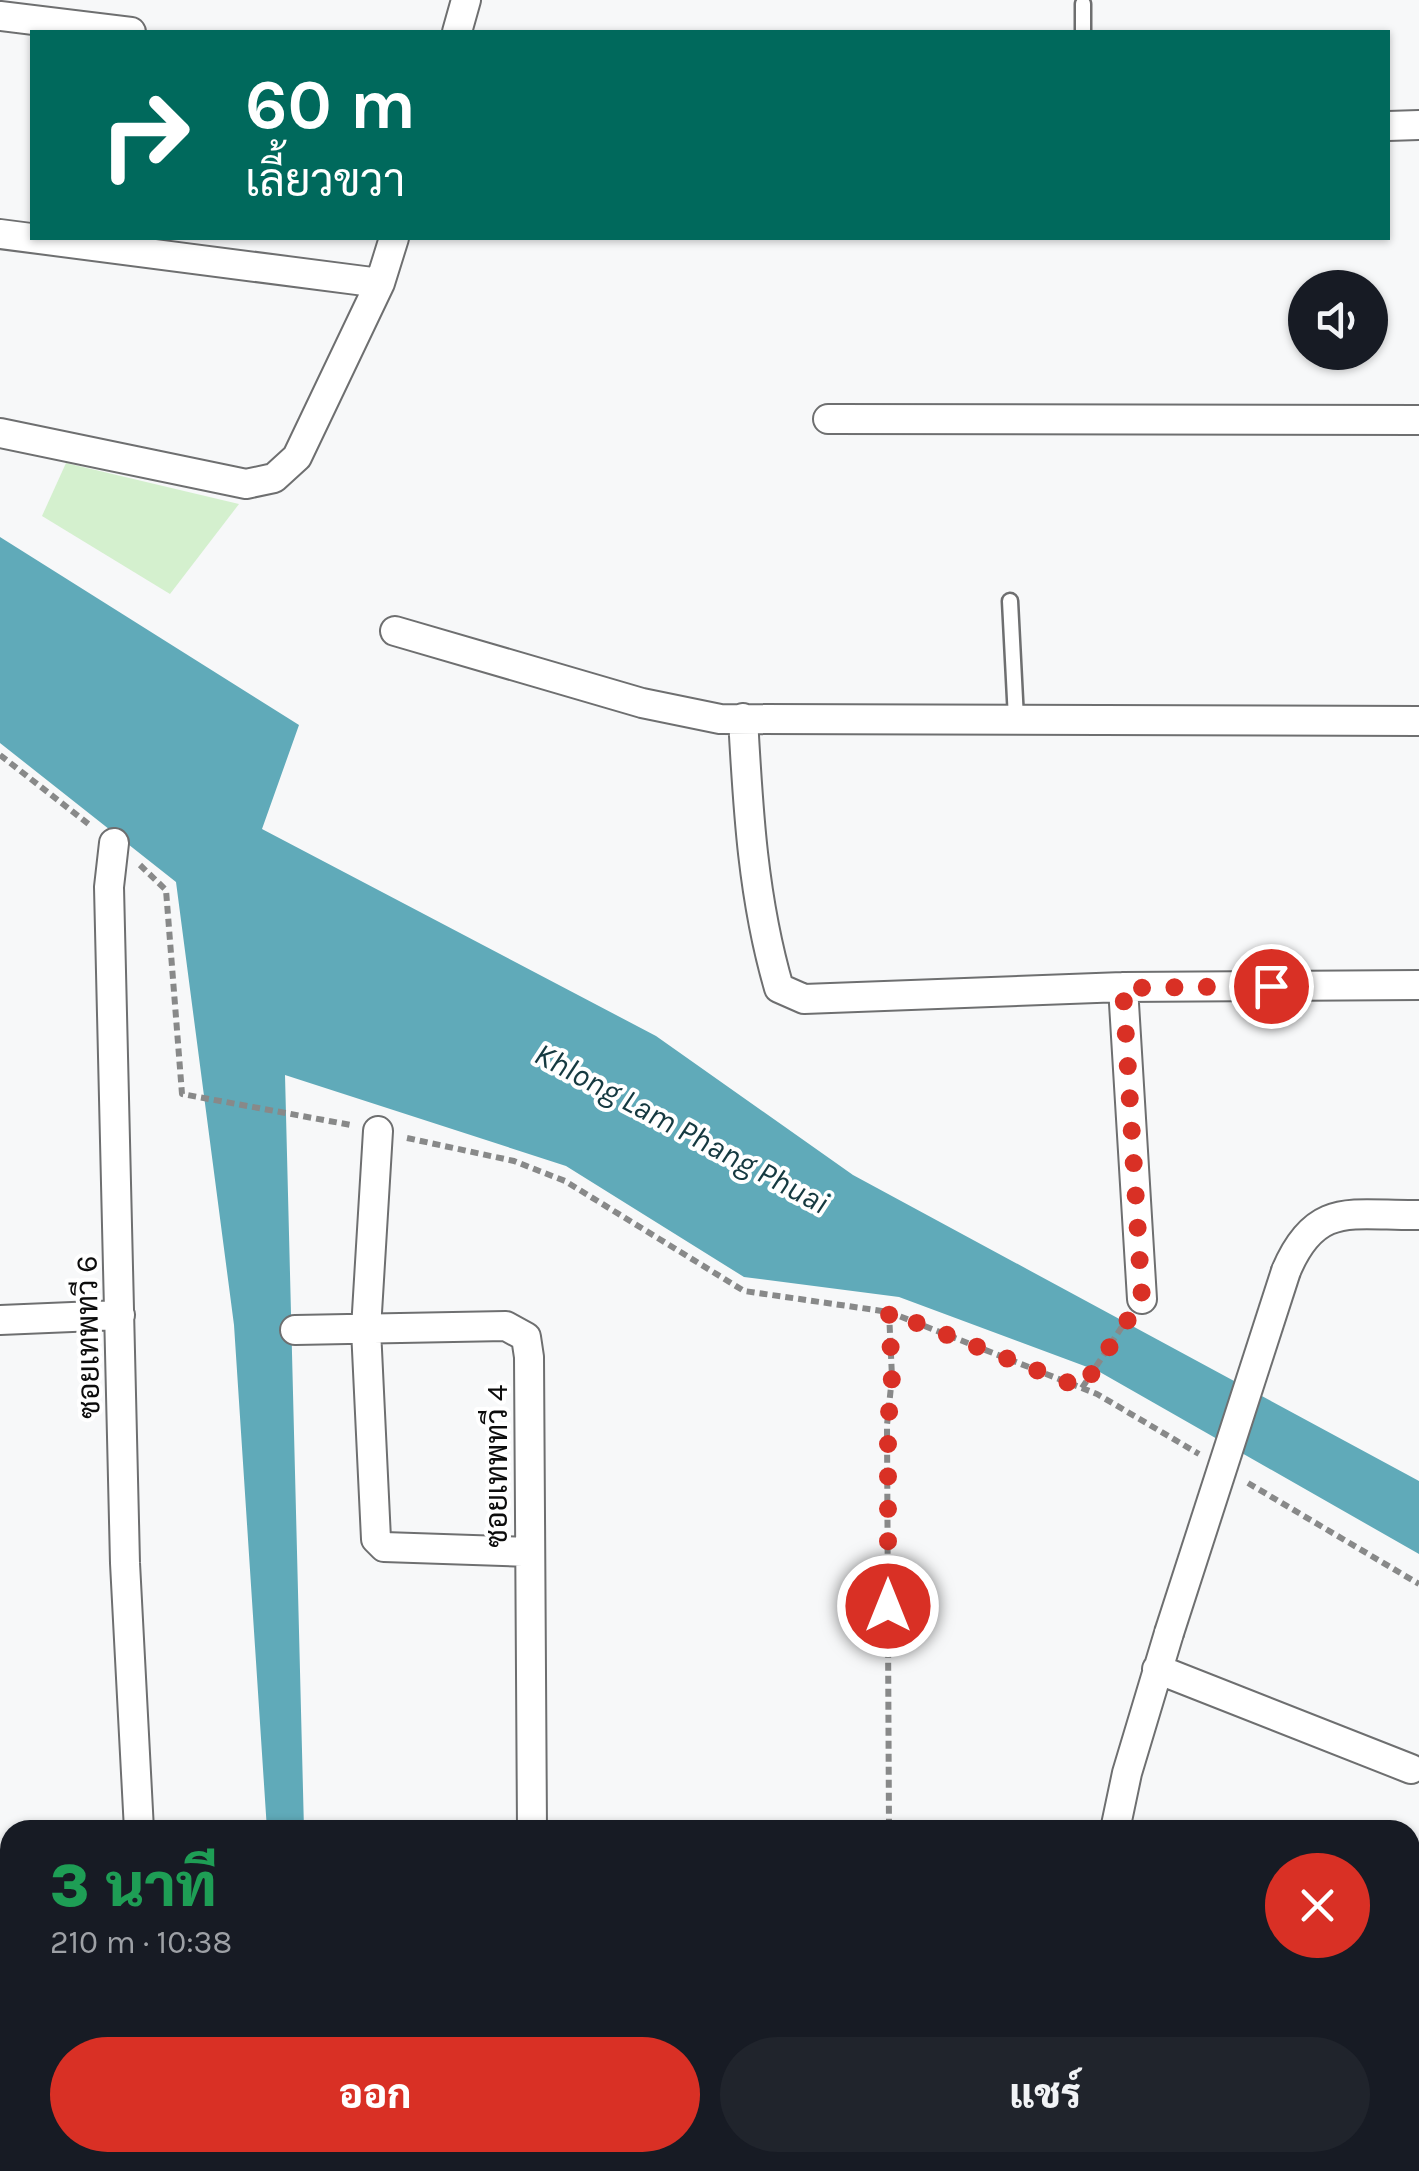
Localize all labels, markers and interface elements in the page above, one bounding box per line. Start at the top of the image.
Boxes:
text: 60 m [245,64,416,146]
icon: right [80,70,210,200]
text: เลี้ยวขวา [245,155,405,207]
map controls [1288,270,1388,370]
button: sound [1288,270,1388,370]
pin [1229,944,1314,1029]
icon: arrive [1244,959,1299,1014]
water label: Khlong Lam Phang Phuai [528,1035,835,1222]
street label: ซอยเทพทวี 6 [68,1255,107,1419]
street label: ซอยเทพทวี 4 [478,1384,515,1547]
position arrow [836,1554,940,1658]
text: 3 นาที [50,1851,217,1921]
button: close [1265,1853,1370,1958]
text: 210 m · 10:38 [50,1924,232,1961]
button: ออก [50,2037,700,2152]
button: แชร์ [720,2037,1370,2152]

